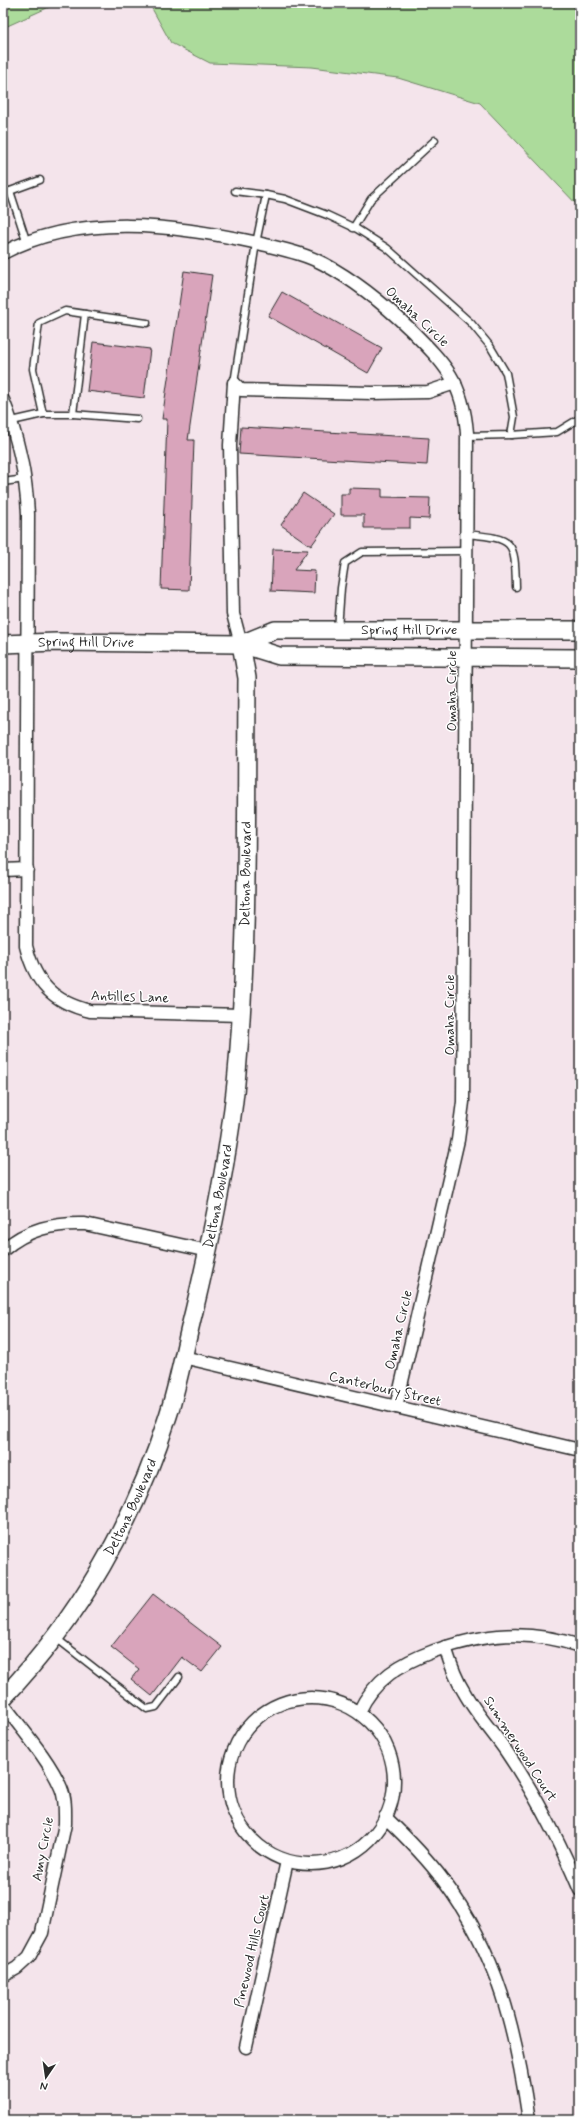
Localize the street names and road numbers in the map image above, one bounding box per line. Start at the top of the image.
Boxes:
street label: Omaha Circle [381,283,453,351]
street label: Spring Hill Drive [361,621,457,641]
street label: Spring Hill Drive [38,633,134,653]
street label: Omaha Circle [443,651,461,731]
street label: Deltona Boulevard [236,821,256,927]
street label: Omaha Circle [441,975,459,1055]
street label: Antilles Lane [91,987,170,1007]
street label: Deltona Boulevard [200,1143,237,1250]
street label: Omaha Circle [381,1289,417,1371]
street label: Canterbury Street [327,1367,443,1411]
street label: Deltona Boulevard [100,1456,161,1559]
street label: Summerwood Court [479,1693,561,1805]
street label: Amy Circle [28,1815,58,1883]
street label: Pinewood Hills Court [230,1893,274,2009]

